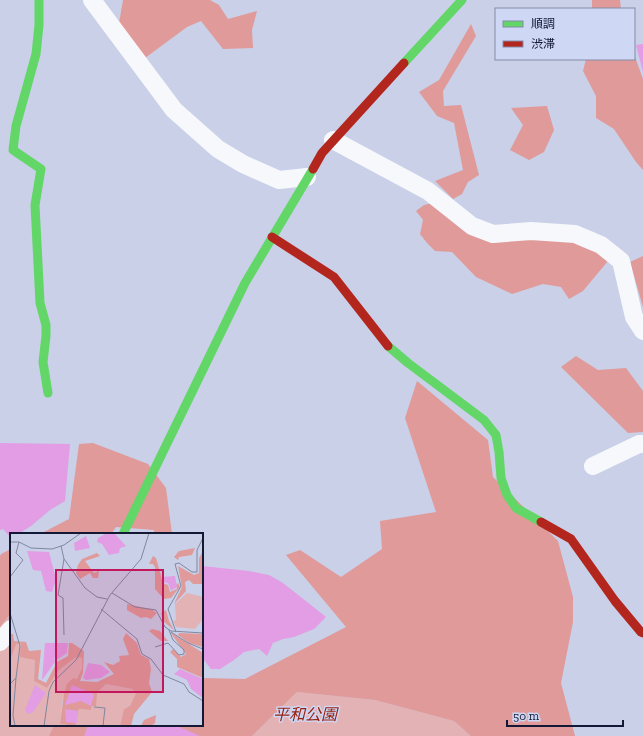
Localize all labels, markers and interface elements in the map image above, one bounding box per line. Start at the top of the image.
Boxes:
legend [495,8,635,60]
text: 順調 [531,17,555,31]
text: 渋滞 [531,37,555,51]
inset map [10,533,203,726]
scale bar [507,702,623,728]
park label: 平和公園 [273,705,339,724]
text: 50 m [513,709,540,723]

